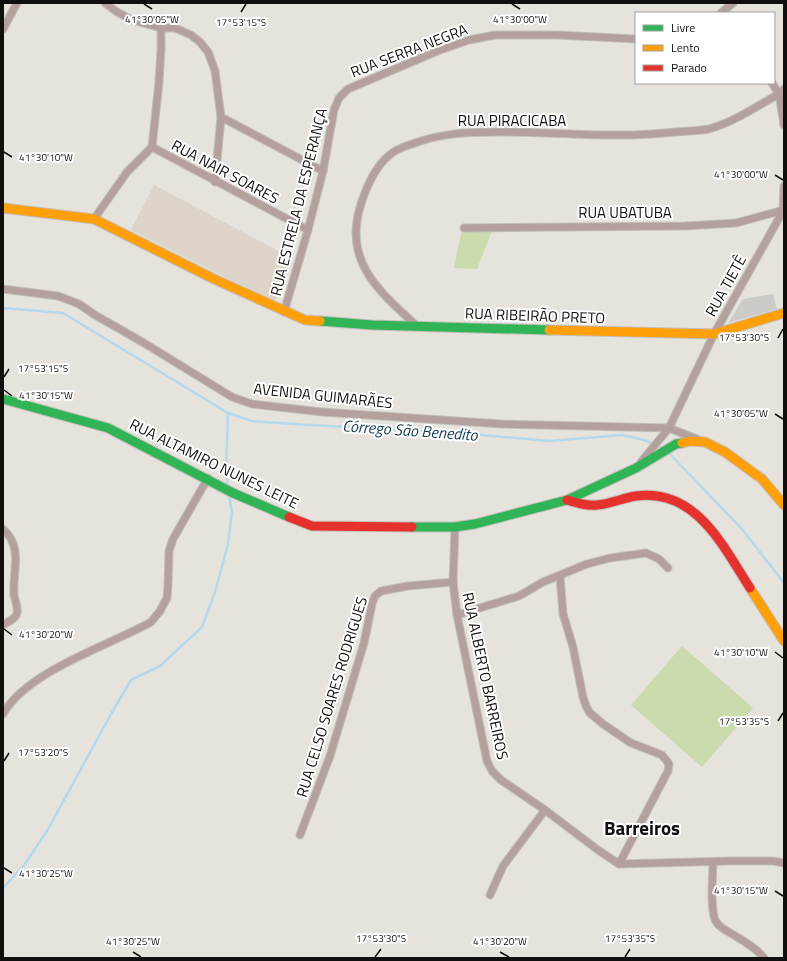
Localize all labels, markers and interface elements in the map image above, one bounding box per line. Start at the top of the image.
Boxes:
text: 41°30'05"W [125,12,179,27]
text: 41°30'00"W [493,12,547,27]
legend [635,12,775,84]
text: 17°53'15"S [216,15,266,30]
street label: RUA SERRA NEGRA [347,18,471,83]
text: Livre [671,18,695,37]
text: Lento [671,38,700,57]
text: Parado [671,58,707,77]
street label: RUA ESTRELA DA ESPERANÇA [264,105,333,298]
street label: RUA PIRACICABA [458,109,566,132]
street label: RUA NAIR SOARES [167,134,283,210]
text: 41°30'10"W [19,150,73,165]
text: 41°30'00"W [714,167,768,182]
street label: RUA UBATUBA [578,201,672,224]
street label: RUA TIETÊ [699,251,752,321]
street label: RUA RIBEIRÃO PRETO [465,302,606,329]
text: 17°53'30"S [719,330,769,345]
text: 17°53'15"S [18,361,68,376]
street label: AVENIDA GUIMARÃES [252,377,394,414]
text: 41°30'15"W [19,388,73,403]
text: 41°30'05"W [714,406,768,421]
street label: RUA ALTAMIRO NUNES LEITE [126,413,303,515]
water label: Córrego São Benedito [341,413,480,447]
street label: RUA ALBERTO BARREIROS [457,590,514,762]
street label: RUA CELSO SOARES RODRIGUES [290,594,373,800]
text: 41°30'20"W [19,627,73,642]
text: 41°30'10"W [714,645,768,660]
text: 17°53'35"S [719,714,769,729]
text: 17°53'20"S [18,745,68,760]
district label: Barreiros [604,813,680,842]
text: 41°30'25"W [19,866,73,881]
text: 41°30'15"W [714,883,768,898]
text: 17°53'30"S [356,931,406,946]
text: 17°53'35"S [605,931,655,946]
text: 41°30'25"W [106,934,160,949]
text: 41°30'20"W [473,934,527,949]

